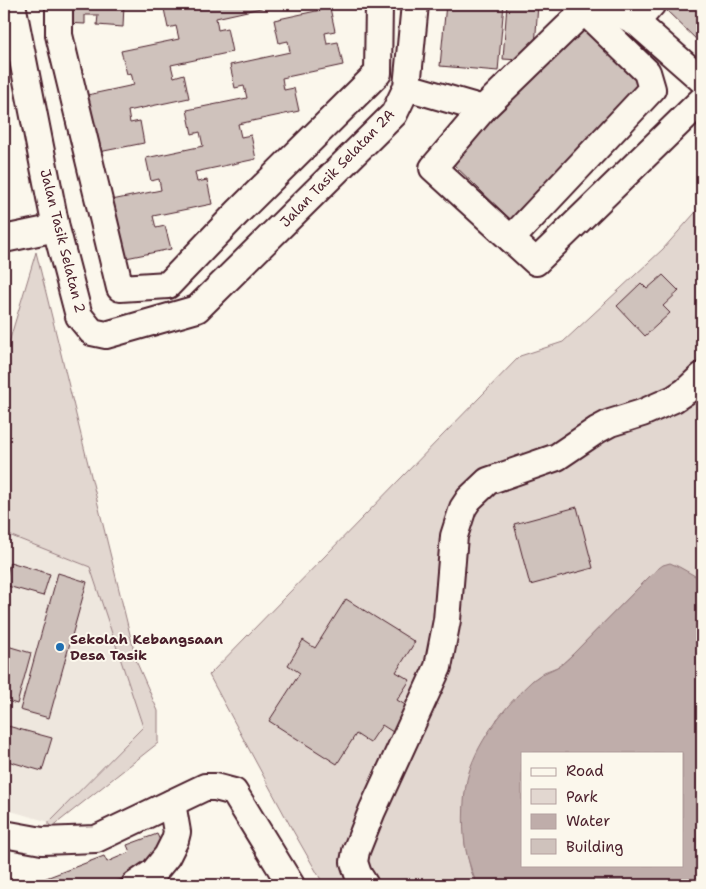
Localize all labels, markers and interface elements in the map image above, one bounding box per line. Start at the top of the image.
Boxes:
street label: Jalan Tasik Selatan 2A [276,105,398,231]
street label: Jalan Tasik Selatan 2 [36,167,90,315]
place label: Sekolah Kebangsaan Desa Tasik [70,630,223,664]
marker: Sekolah Kebangsaan Desa Tasik [54,641,66,653]
legend [521,752,684,866]
text: Road [566,761,604,781]
text: Park [566,787,598,807]
text: Water [566,811,610,831]
text: Building [566,837,623,857]

